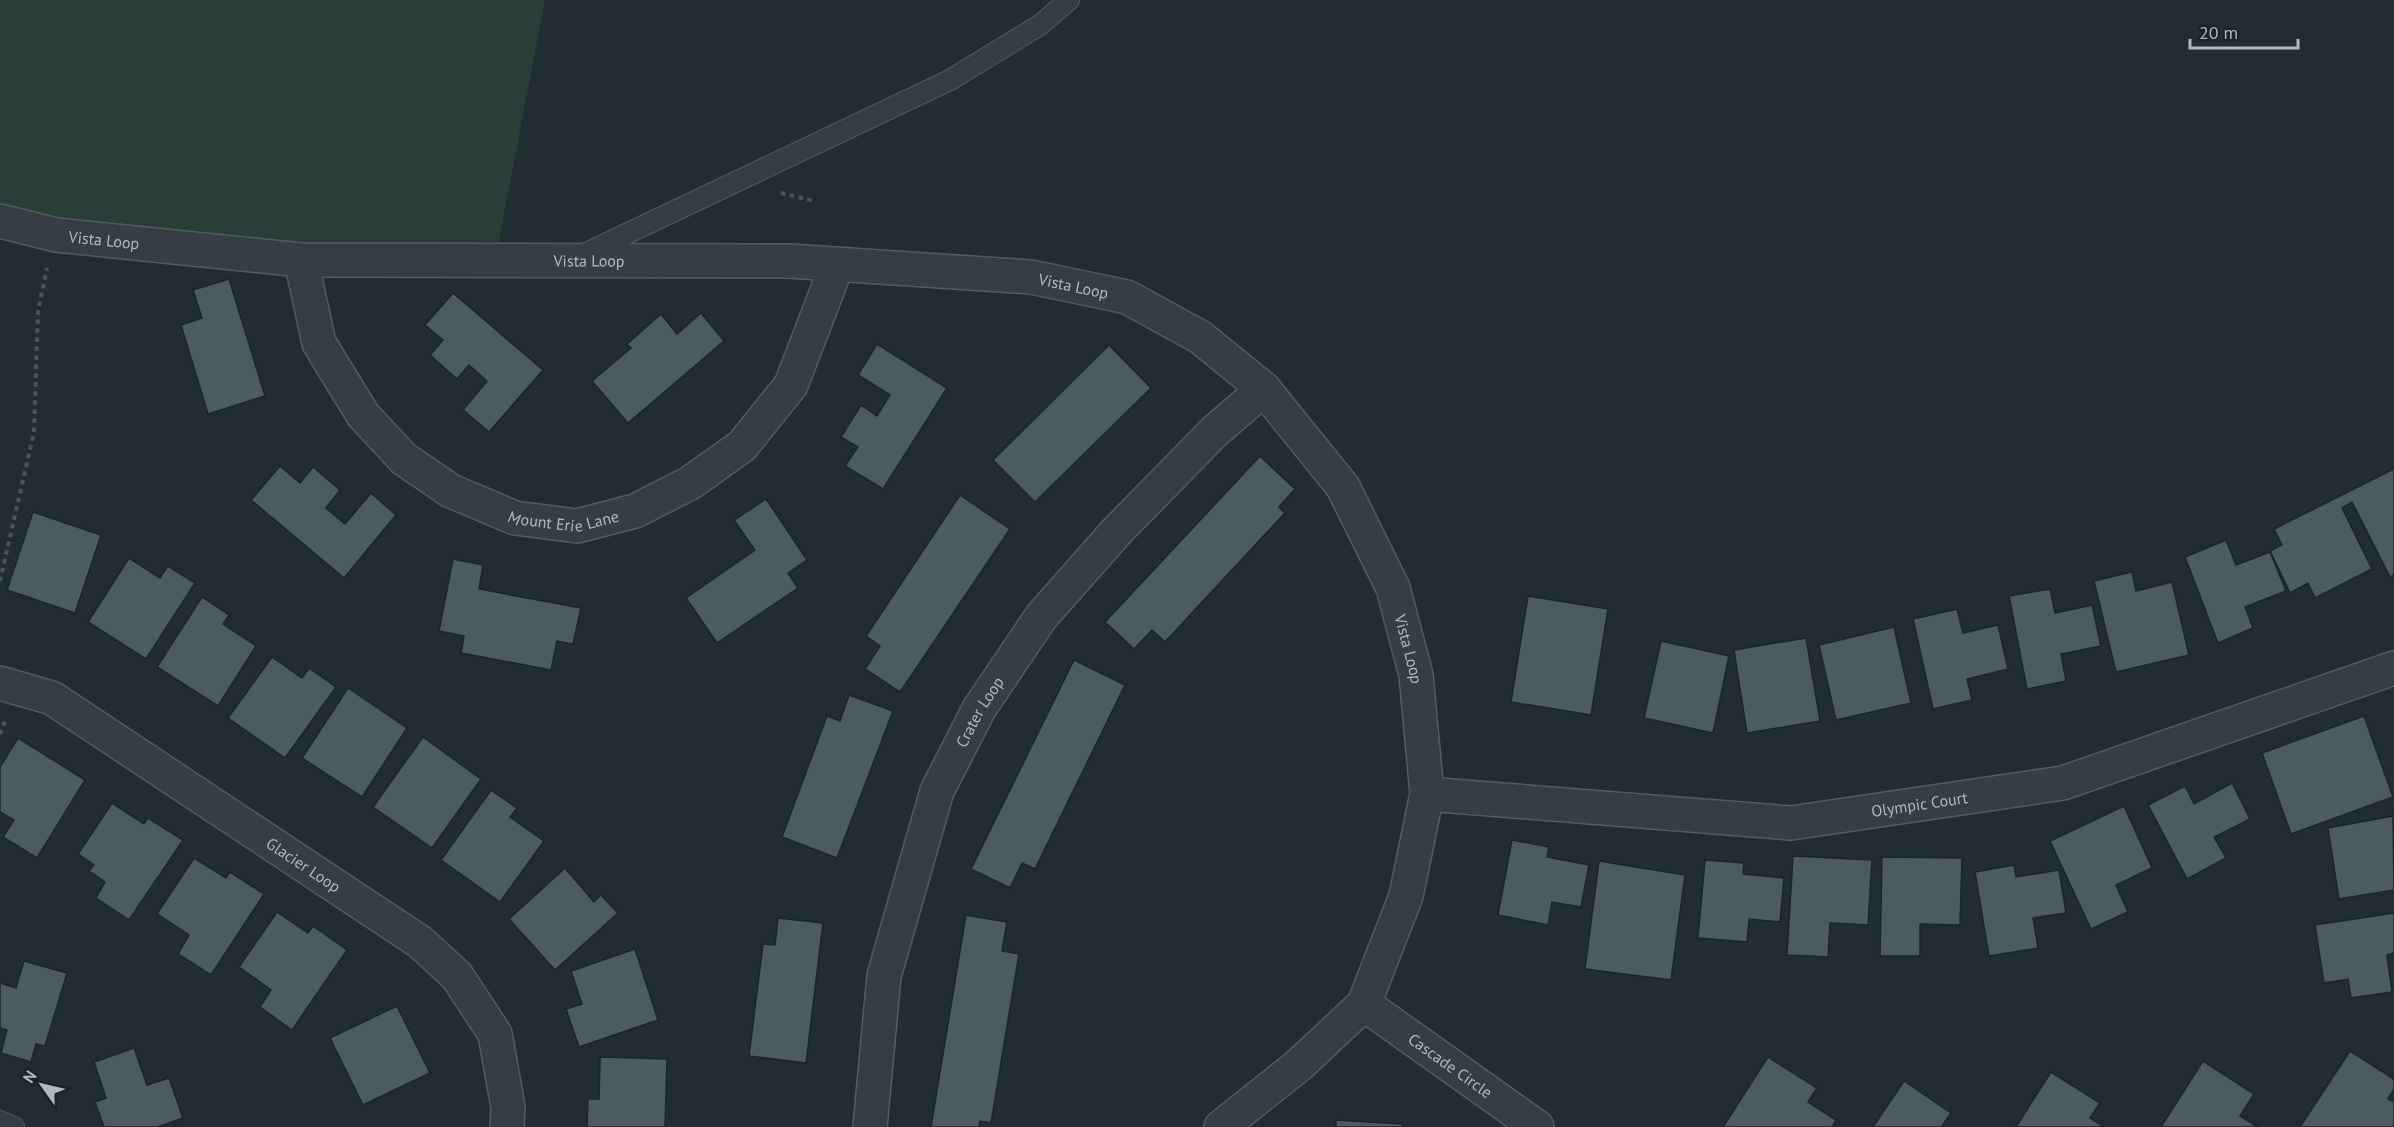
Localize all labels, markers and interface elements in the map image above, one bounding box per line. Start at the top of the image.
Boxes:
scale bar [2190,12,2298,50]
text: 20 m [2199,21,2238,44]
street label: Vista Loop [67,226,140,253]
street label: Vista Loop [553,251,624,271]
street label: Vista Loop [1036,269,1110,303]
street label: Mount Erie Lane [505,506,621,536]
street label: Vista Loop [1390,611,1427,684]
street label: Crater Loop [951,673,1008,750]
street label: Olympic Court [1870,787,1970,821]
street label: Glacier Loop [263,833,345,897]
street label: Cascade Circle [1404,1029,1496,1102]
north arrow [12,1055,72,1115]
text: N [18,1067,41,1087]

